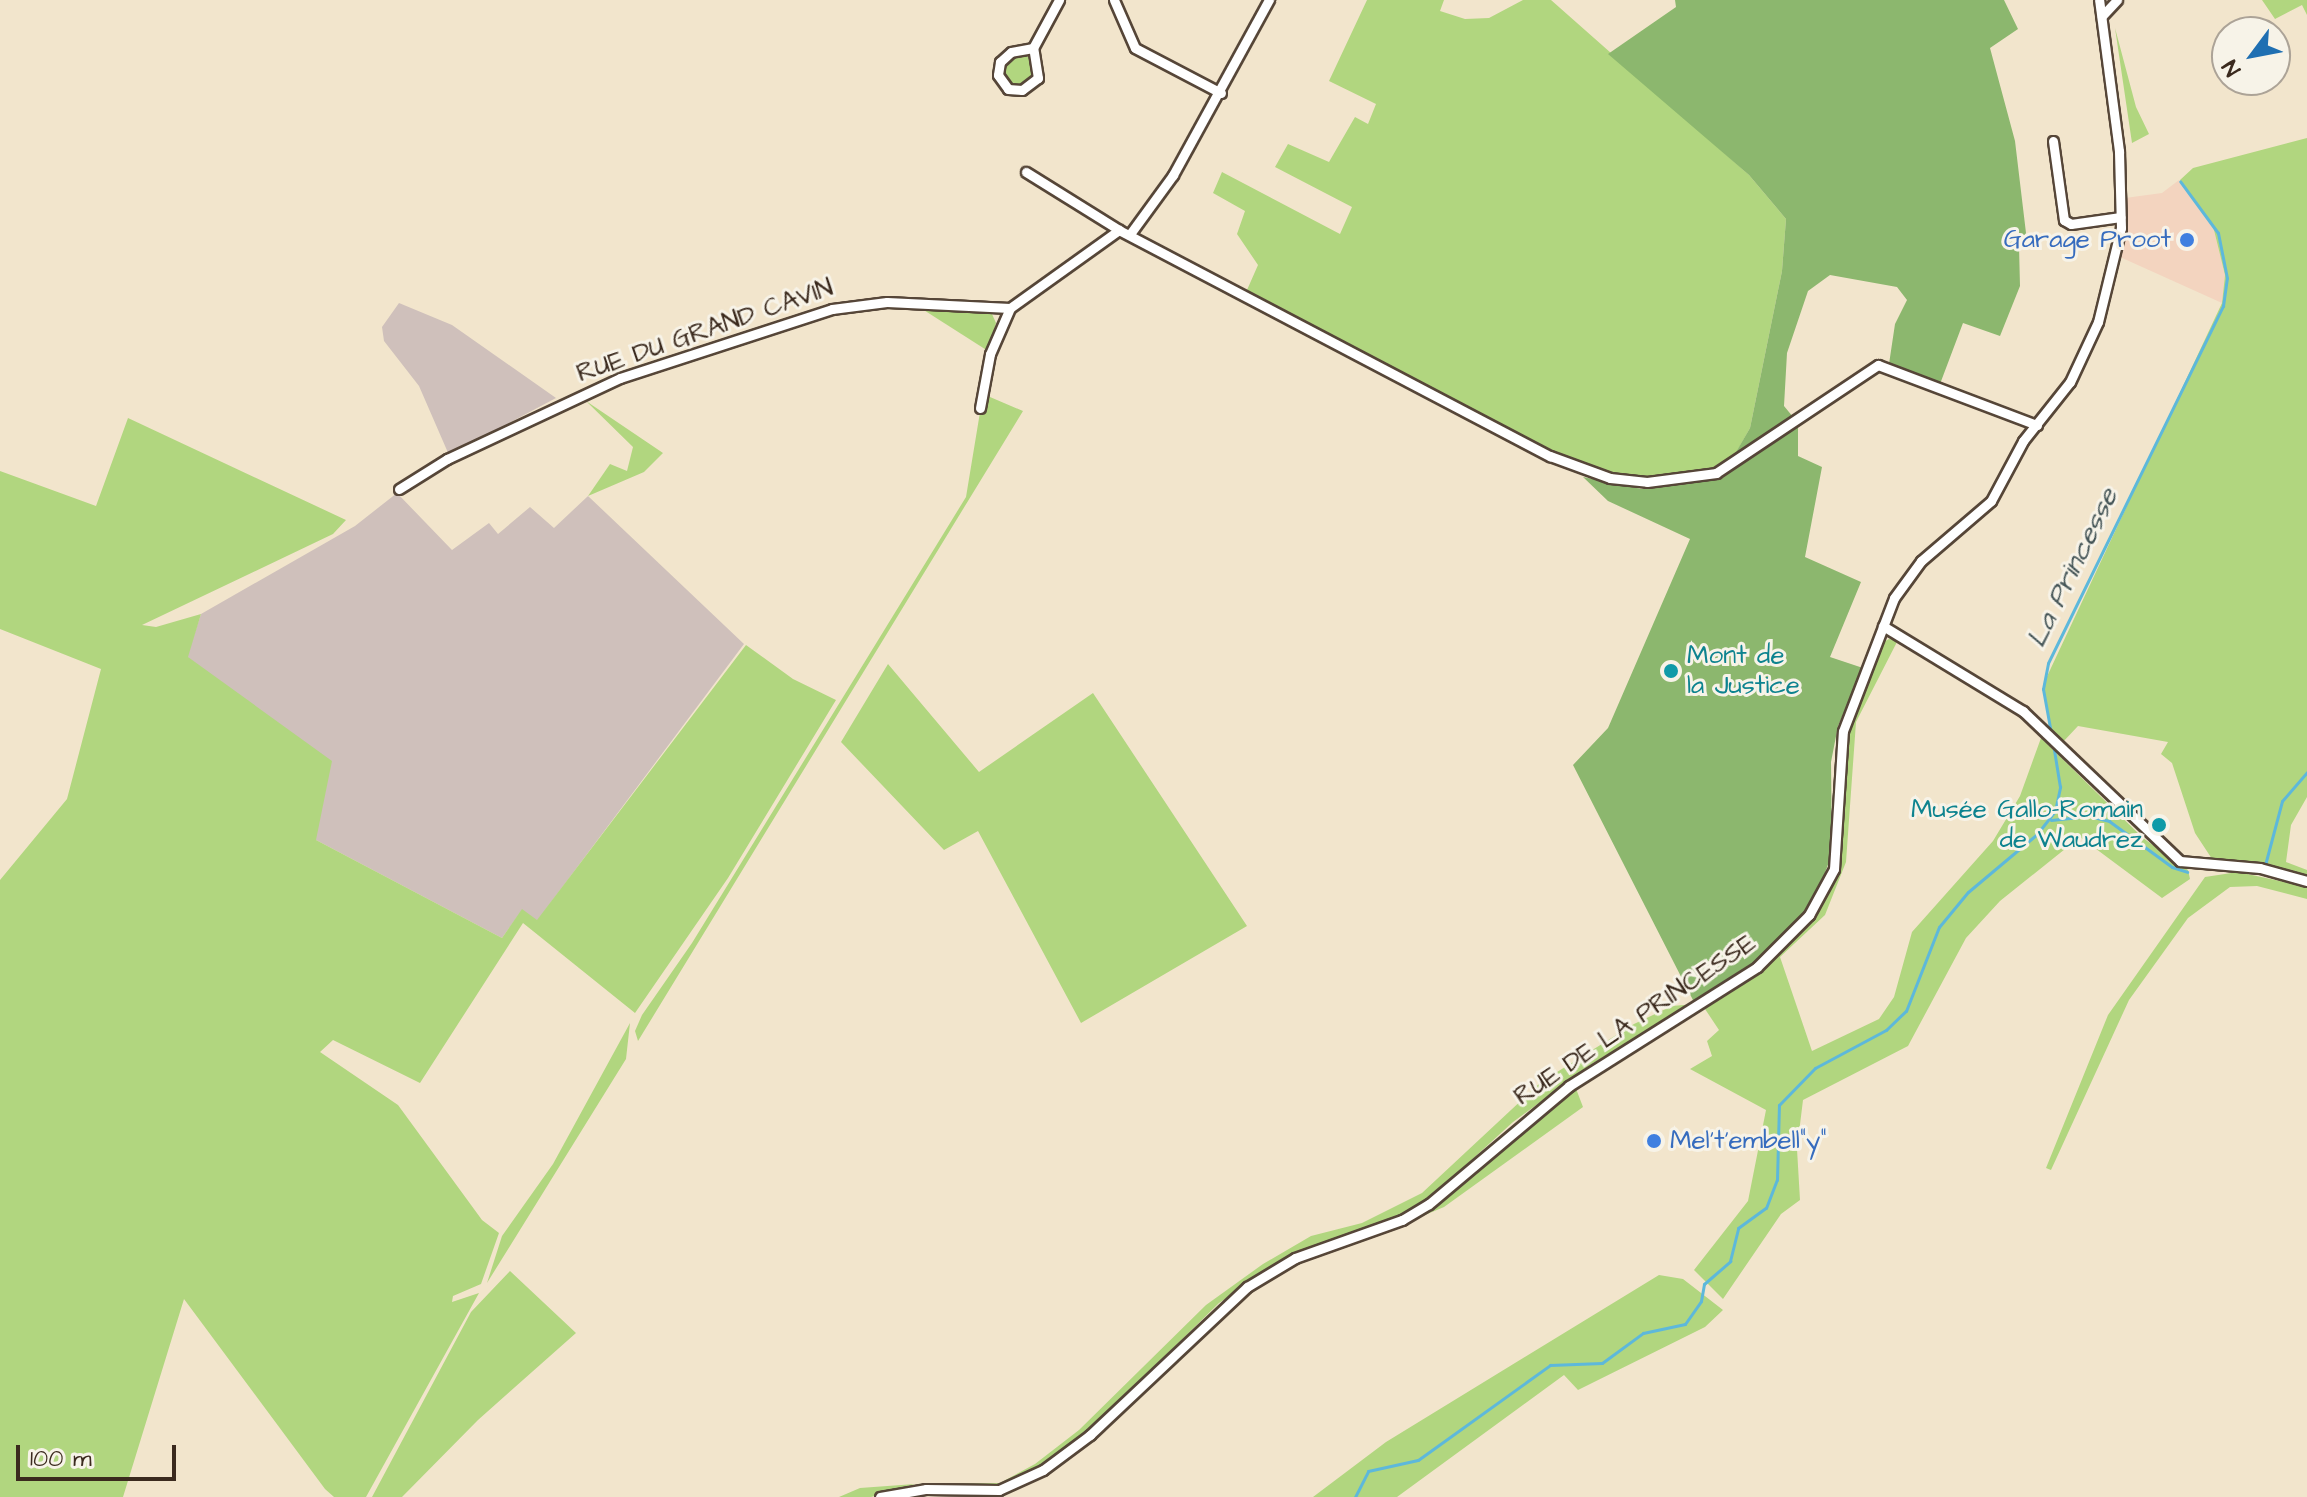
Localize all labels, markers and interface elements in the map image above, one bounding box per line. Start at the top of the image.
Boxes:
north arrow [2211,16,2291,96]
text: N [2215,54,2249,82]
place label: Garage Proot [2004,224,2171,256]
marker: Garage Proot [2178,231,2196,249]
street label: RUE DU GRAND CAVIN [573,272,837,390]
water label: La Princesse [2020,483,2126,653]
place label: Mont de la Justice [1687,640,1800,702]
marker: Mont de la Justice [1662,662,1680,680]
place label: Musée Gallo-Romain de Waudrez [1911,794,2143,856]
marker: Musée Gallo-Romain de Waudrez [2150,816,2168,834]
street label: RUE DE LA PRINCESSE [1508,927,1762,1113]
place label: Mel't'embell"y" [1670,1125,1826,1157]
marker: Mel't'embell"y" [1645,1132,1663,1150]
scale bar [20,1429,180,1479]
text: 100 m [30,1442,92,1476]

